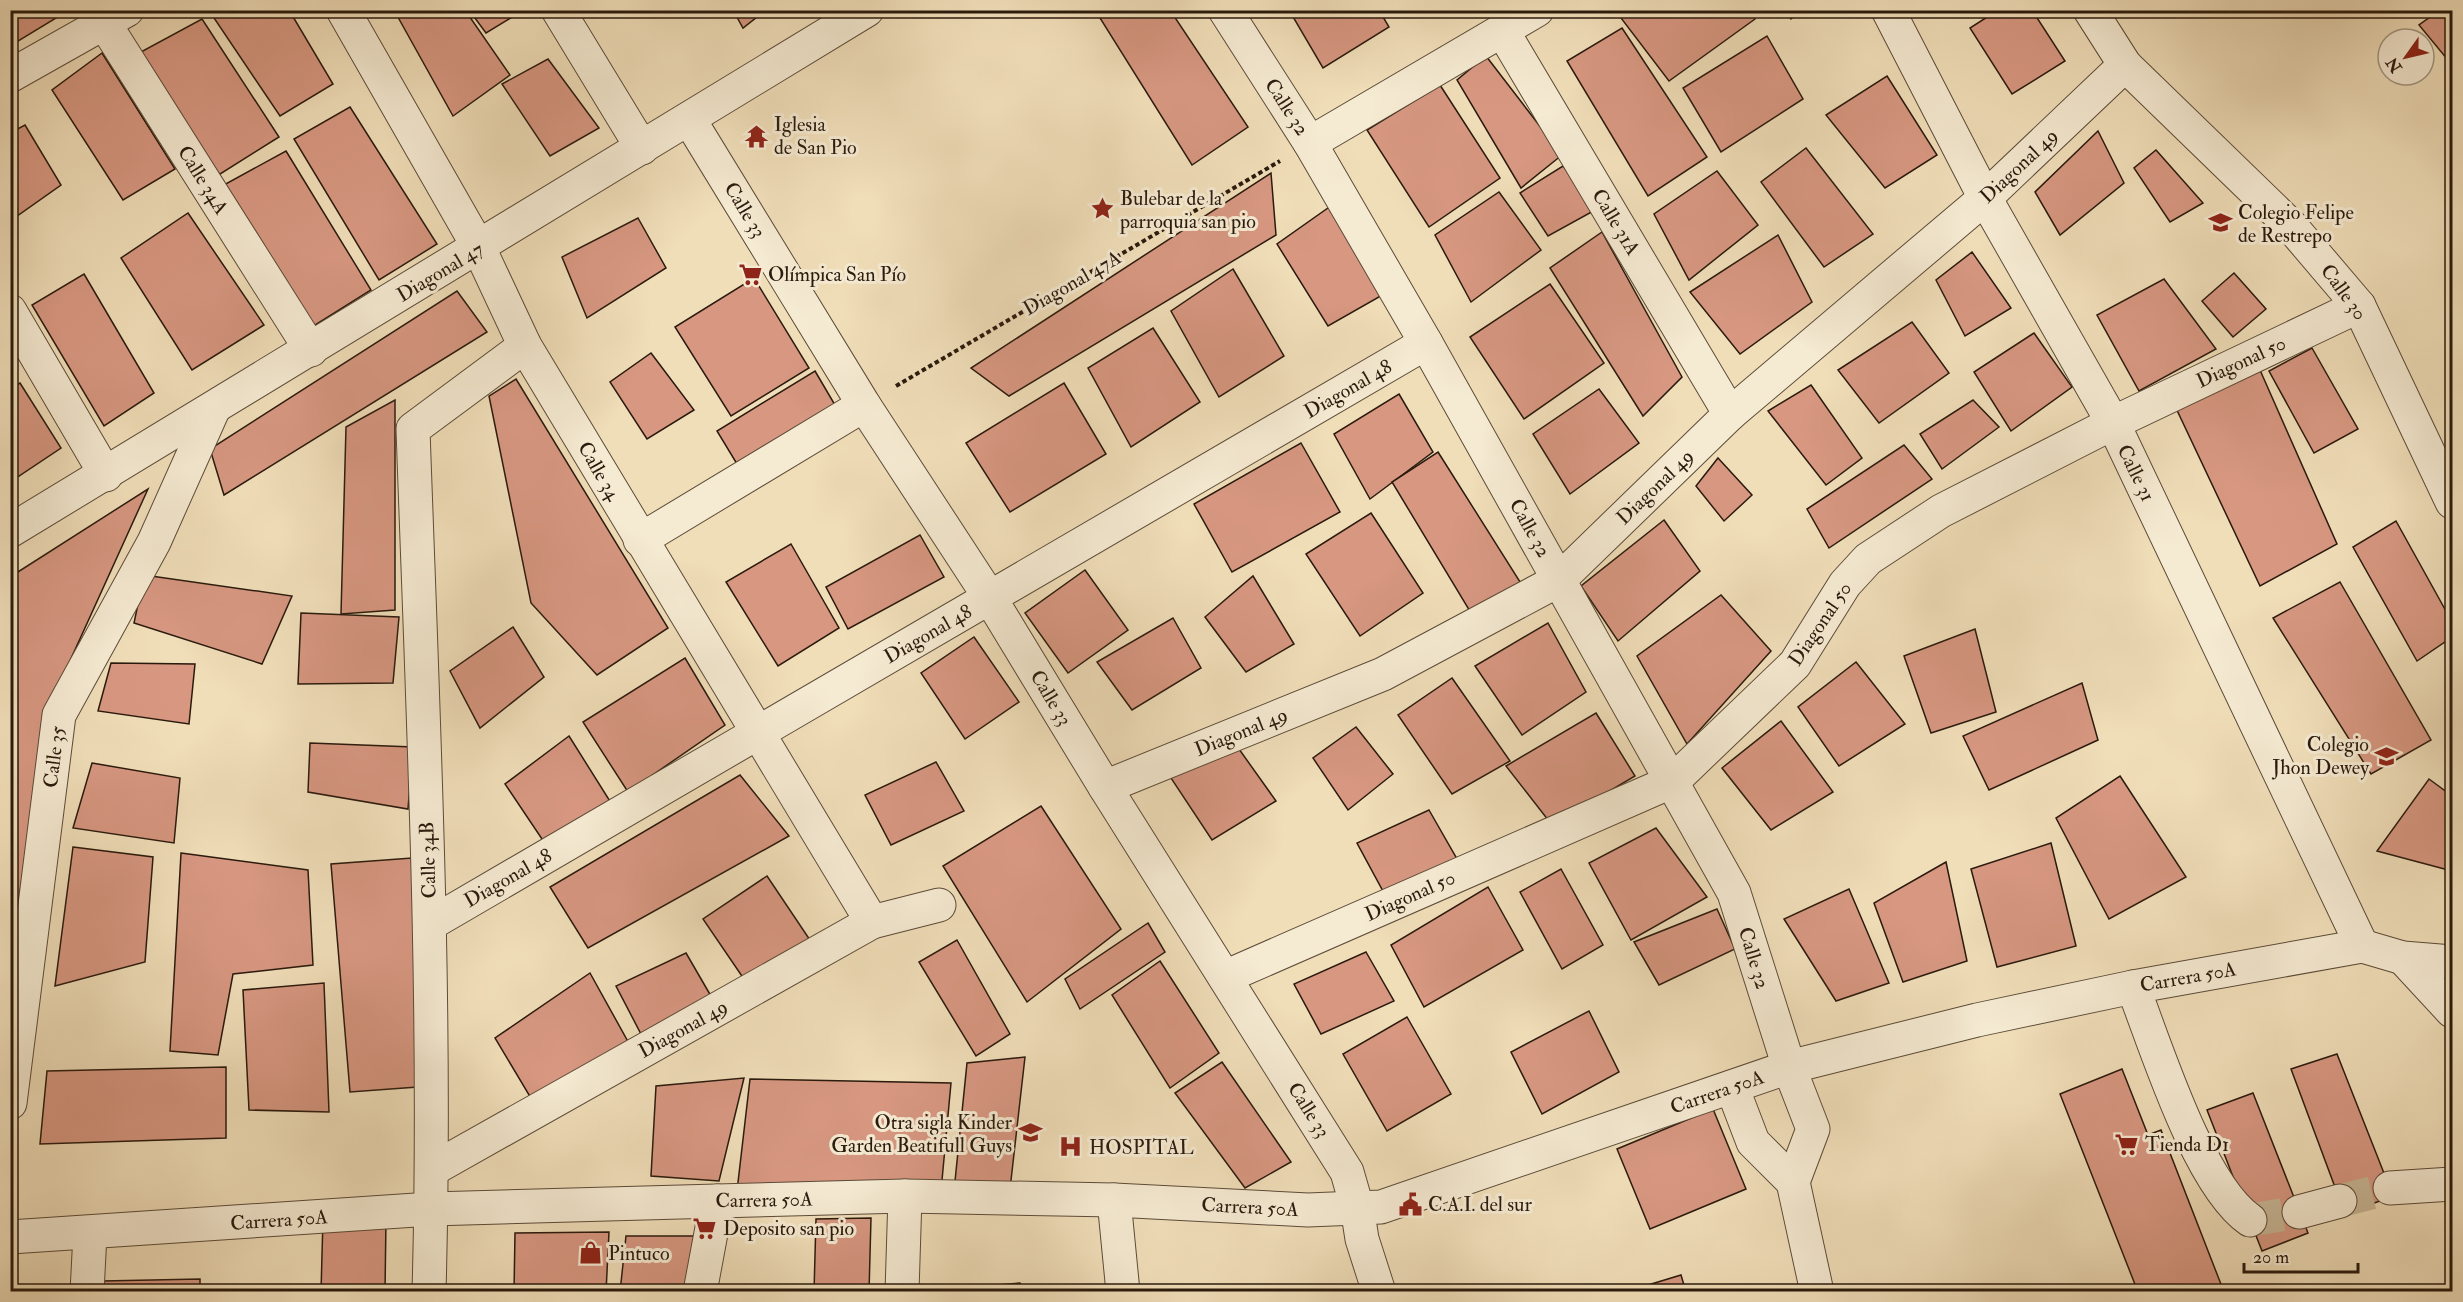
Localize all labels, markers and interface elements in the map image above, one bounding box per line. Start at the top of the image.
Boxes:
north arrow [2376,27,2436,87]
text: N [2382,53,2407,77]
street label: Calle 32 [1259,74,1315,140]
place label: Iglesia de San Pio [774,112,857,160]
temple icon: Iglesia de San Pio [743,123,769,149]
street label: Diagonal 49 [1975,123,2063,209]
street label: Calle 34A [172,141,234,219]
street label: Calle 33 [719,177,771,243]
street label: Calle 31A [1586,184,1646,260]
place label: Bulebar de la parroquia san pio [1119,186,1256,235]
place icon: Bulebar de la parroquia san pio [1089,196,1115,222]
place label: Colegio Felipe de Restrepo [2238,200,2354,249]
school or university icon: Colegio Felipe de Restrepo [2207,210,2233,236]
street label: Diagonal 47 [392,236,488,308]
street label: Diagonal 47A [1018,245,1126,321]
street label: Calle 30 [2315,259,2373,325]
supermarket icon: Olímpica San Pío [737,261,763,287]
place label: Olímpica San Pío [768,262,906,288]
street label: Diagonal 50 [2192,330,2290,394]
street label: Diagonal 48 [1300,354,1396,424]
street label: Calle 34 [572,437,626,506]
street label: Calle 31 [2112,440,2160,506]
street label: Diagonal 49 [1611,444,1699,530]
street label: Calle 32 [1504,494,1556,562]
street label: Diagonal 50 [1783,577,1857,671]
street label: Diagonal 48 [880,599,976,669]
street label: Calle 33 [1025,665,1077,731]
street label: Diagonal 49 [1191,702,1291,762]
street label: Calle 35 [38,725,70,789]
place label: Colegio Jhon Dewey [2271,732,2370,780]
school or university icon: Colegio Jhon Dewey [2374,743,2400,769]
street label: Calle 34B [414,821,442,899]
street label: Diagonal 48 [460,843,556,913]
street label: Diagonal 50 [1361,865,1459,927]
street label: Calle 32 [1733,924,1775,992]
street label: Carrera 50A [2138,956,2238,998]
street label: Diagonal 49 [634,994,732,1064]
street label: Carrera 50A [1667,1064,1767,1120]
street label: Calle 33 [1282,1078,1336,1142]
place label: Otra sigla Kinder Garden Beatifull Guys [831,1110,1013,1158]
school or university icon: Otra sigla Kinder Garden Beatifull Guys [1017,1120,1043,1146]
supermarket icon: Tienda D1 [2114,1131,2140,1157]
place label: Tienda D1 [2145,1132,2229,1157]
hospital icon: HOSPITAL [1058,1134,1084,1160]
place label: HOSPITAL [1089,1135,1194,1160]
street label: Carrera 50A [715,1187,813,1213]
public building icon: C.A.I. del sur [1397,1191,1423,1217]
street label: Carrera 50A [1201,1192,1300,1222]
place label: C.A.I. del sur [1428,1192,1532,1217]
street label: Carrera 50A [230,1204,329,1236]
supermarket icon: Deposito san pio [692,1215,718,1241]
place label: Deposito san pio [723,1216,854,1242]
scale bar [2244,1236,2358,1274]
shop icon: Pintuco [577,1240,603,1266]
place label: Pintuco [608,1241,670,1266]
text: 20 m [2253,1246,2289,1269]

